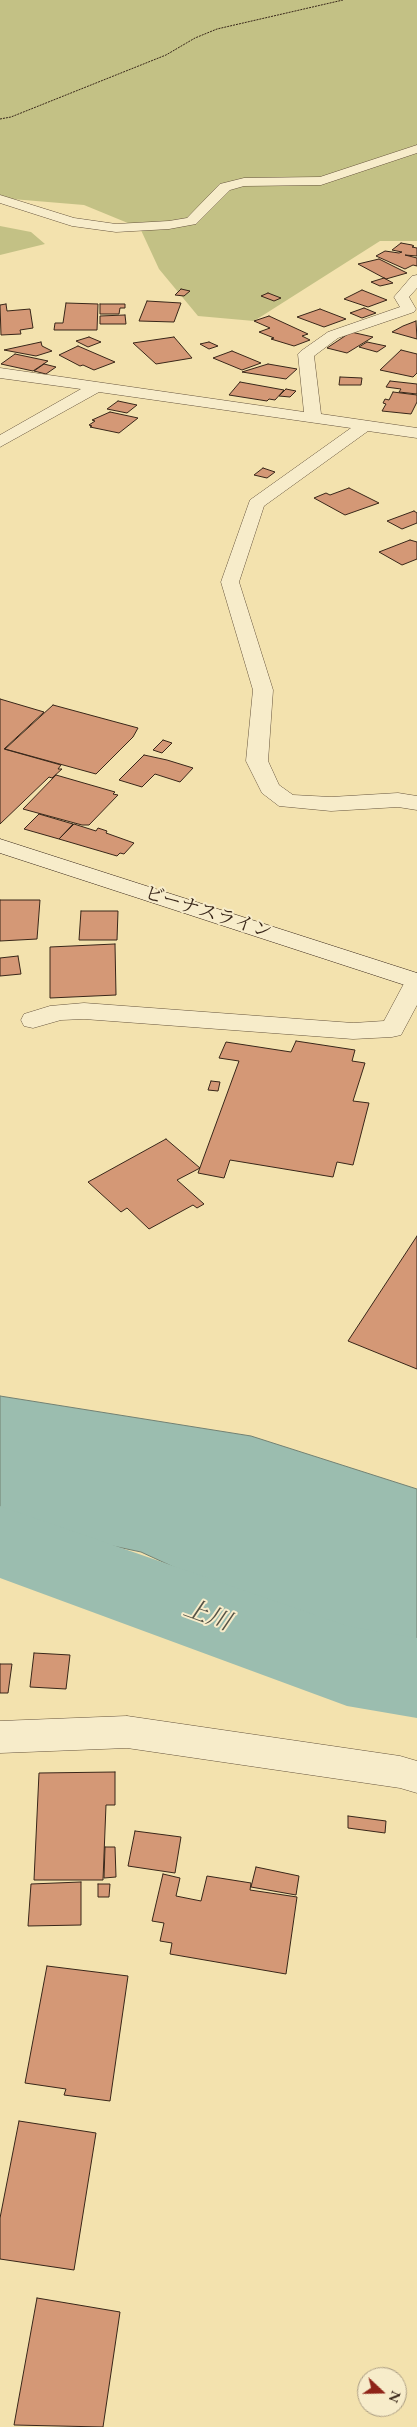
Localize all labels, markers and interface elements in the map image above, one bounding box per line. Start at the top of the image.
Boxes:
street label: ビーナスライン [142,882,274,944]
water label: 上川 [180,1594,234,1638]
north arrow [357,2367,407,2417]
text: N [385,2388,406,2406]

